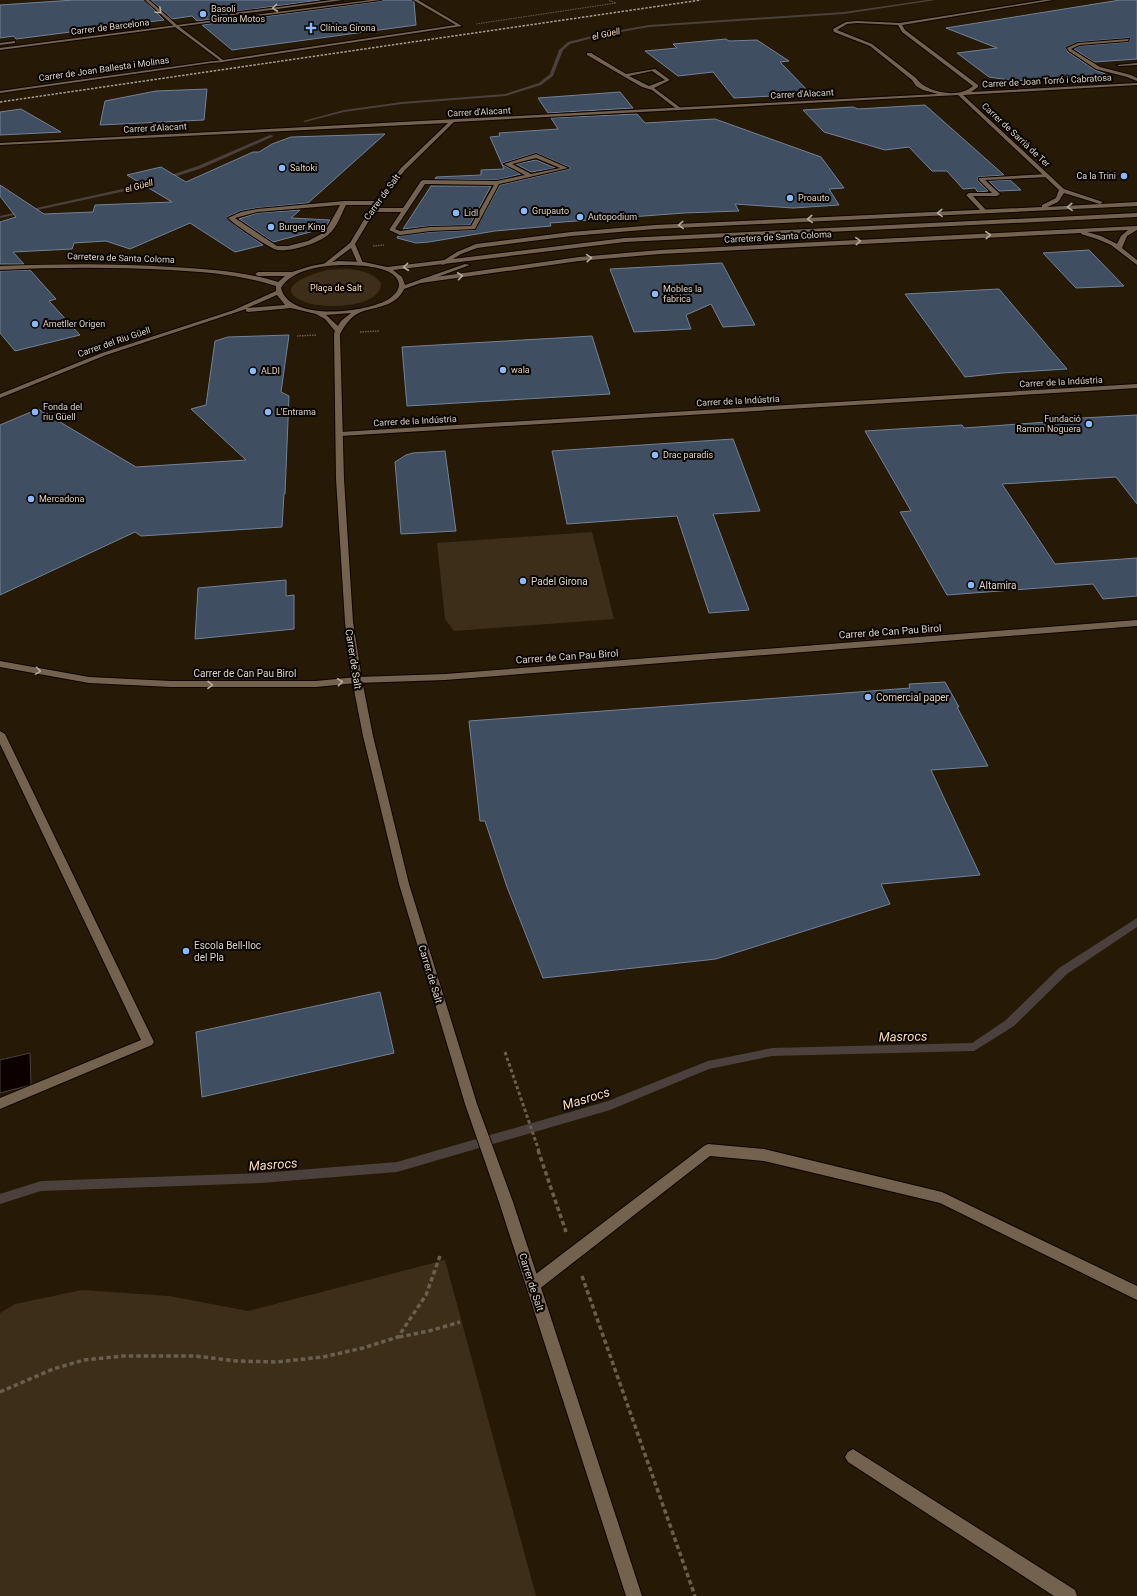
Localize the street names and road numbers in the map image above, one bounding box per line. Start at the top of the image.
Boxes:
street label: Carrer de Barcelona [70,17,150,37]
street label: Carrer de Joan Ballesta i Molinas [38,55,170,83]
street label: Carrer de Joan Torró i Cabratosa [982,73,1112,89]
street label: Carrer d'Alacant [770,87,834,101]
street label: Carrer de Sarrià de Ter [980,101,1052,169]
street label: Carrer d'Alacant [447,105,511,119]
street label: Carrer d'Alacant [123,121,187,135]
street label: Carrer de Salt [362,172,402,222]
street label: Carretera de Santa Coloma [724,229,832,245]
street label: Carretera de Santa Coloma [67,251,175,265]
street label: Carrer del Riu Güell [76,325,152,359]
street label: Carrer de la Indústria [1019,375,1103,389]
street label: Carrer de la Indústria [696,394,780,408]
street label: Carrer de la Indústria [373,414,457,428]
street label: Carrer de Can Pau Birol [838,622,942,641]
street label: Carrer de Salt [343,628,364,690]
street label: Carrer de Can Pau Birol [515,647,619,666]
street label: Carrer de Can Pau Birol [194,668,296,679]
street label: Carrer de Salt [416,944,445,1005]
street label: Carrer de Salt [517,1252,546,1313]

